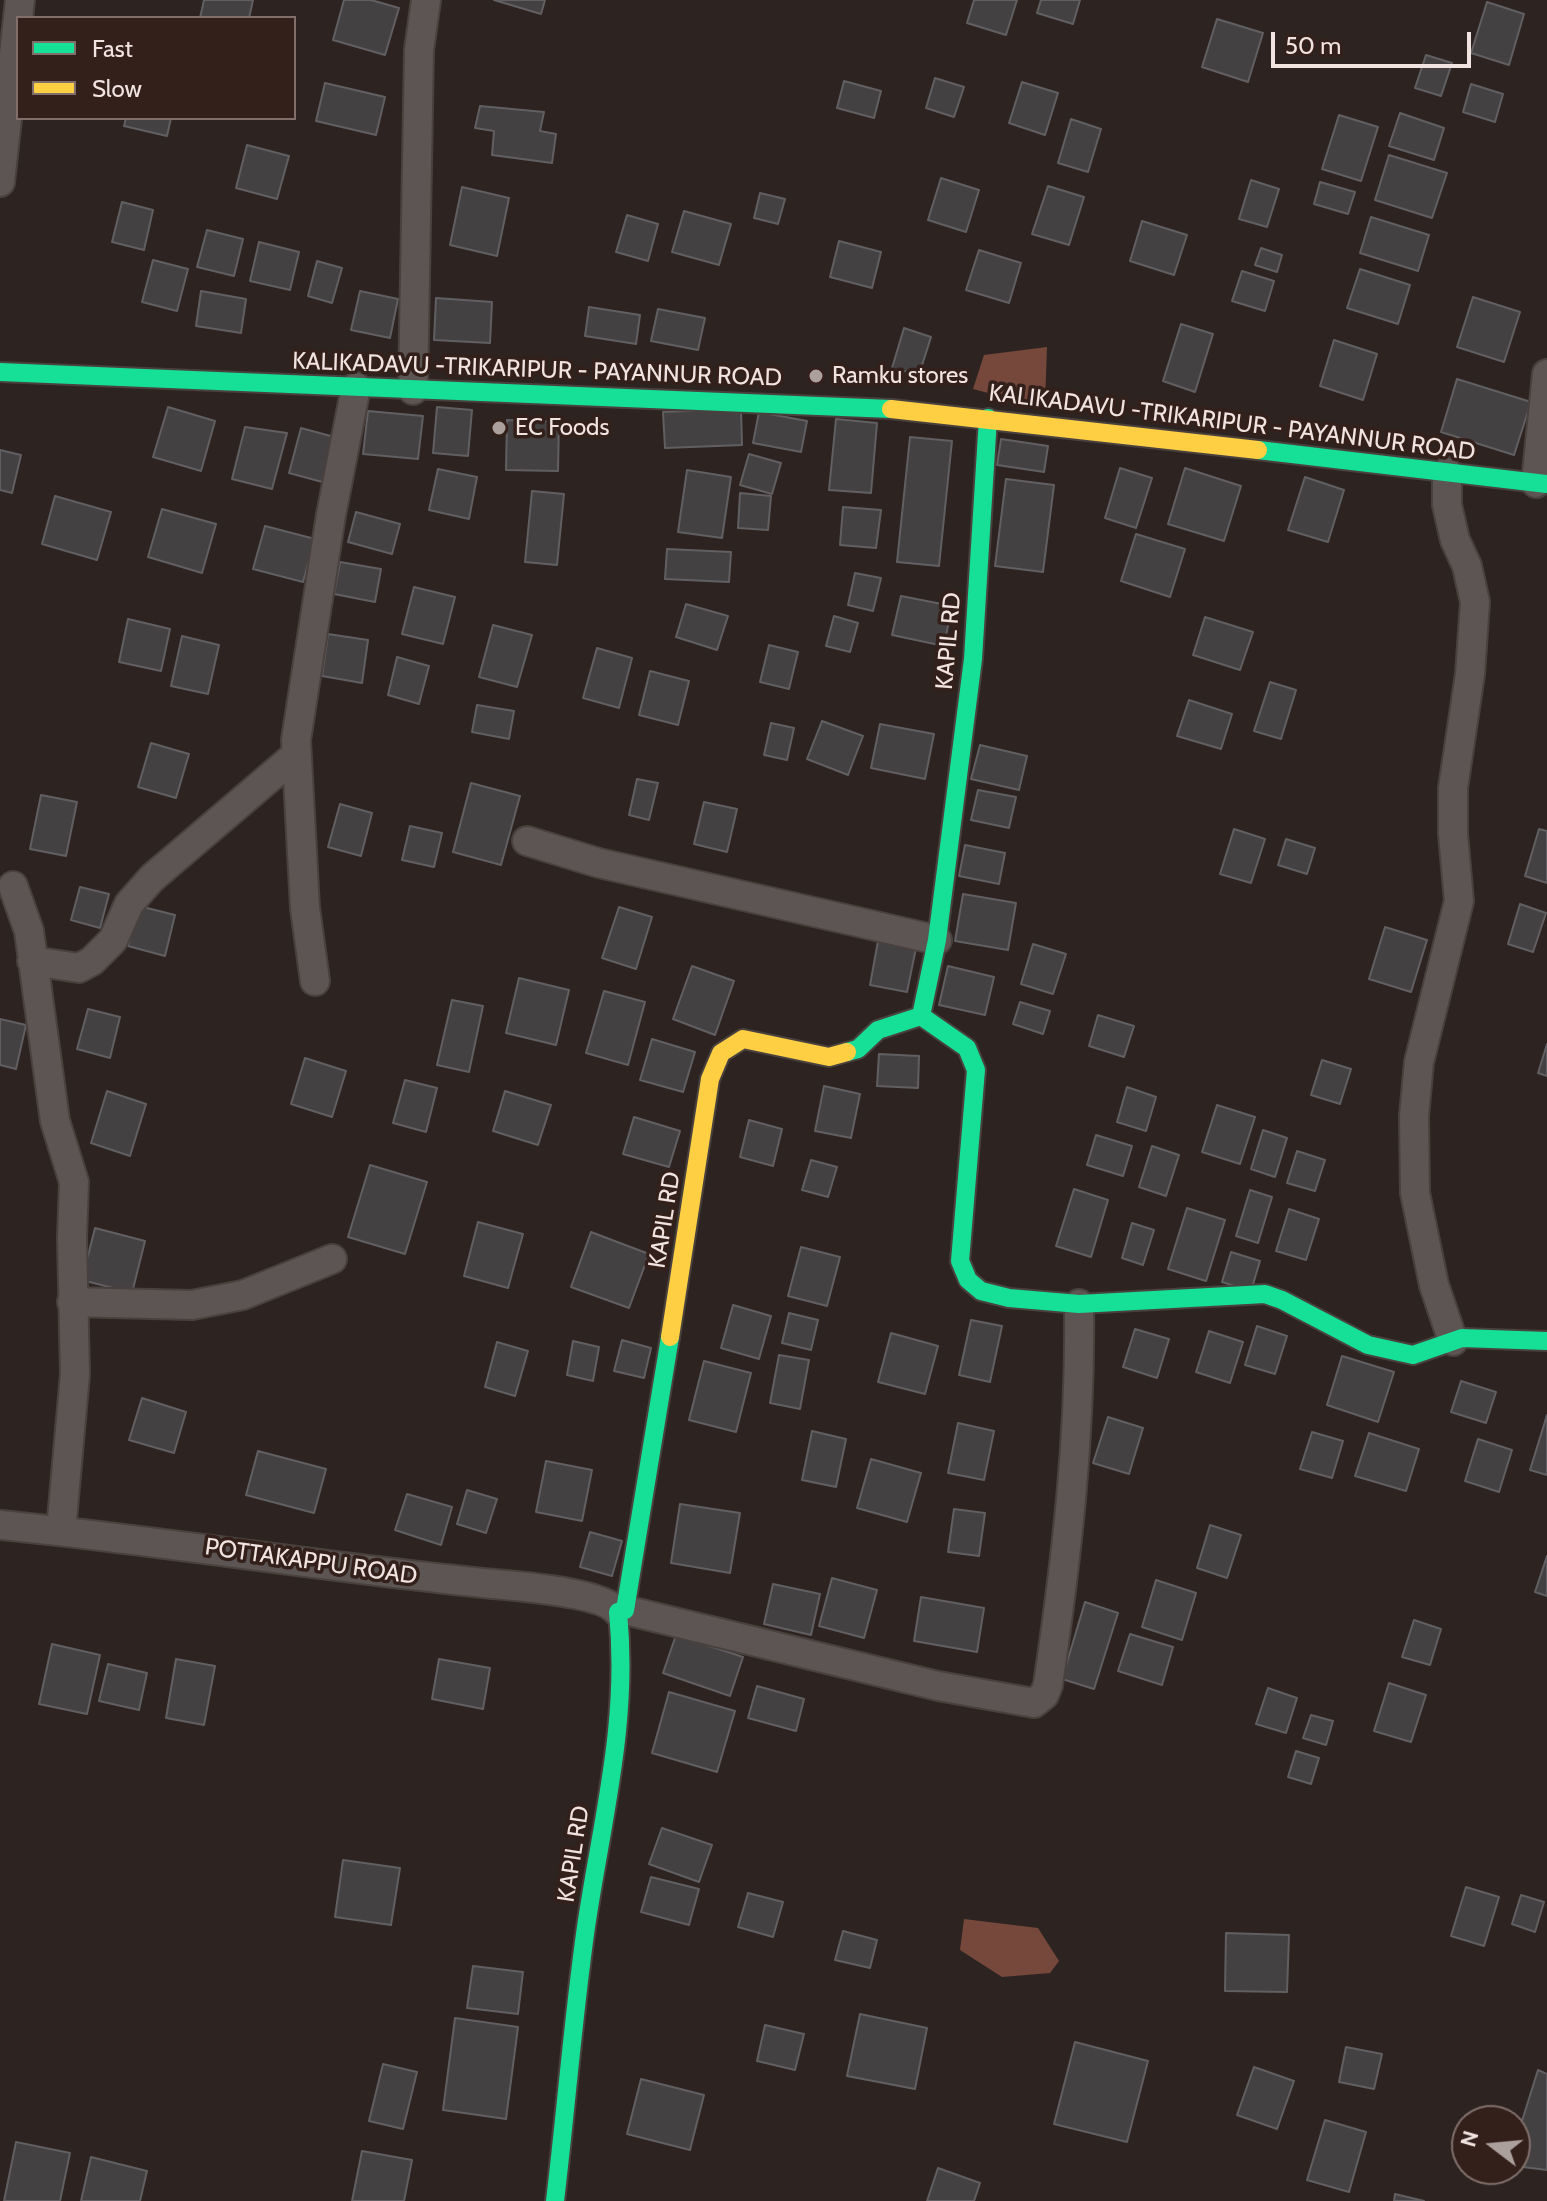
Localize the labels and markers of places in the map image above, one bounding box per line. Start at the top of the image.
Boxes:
place label: Ramku stores [832,362,968,390]
marker: Ramku stores [807,367,825,385]
place label: EC Foods [515,414,609,442]
marker: EC Foods [490,419,508,437]

